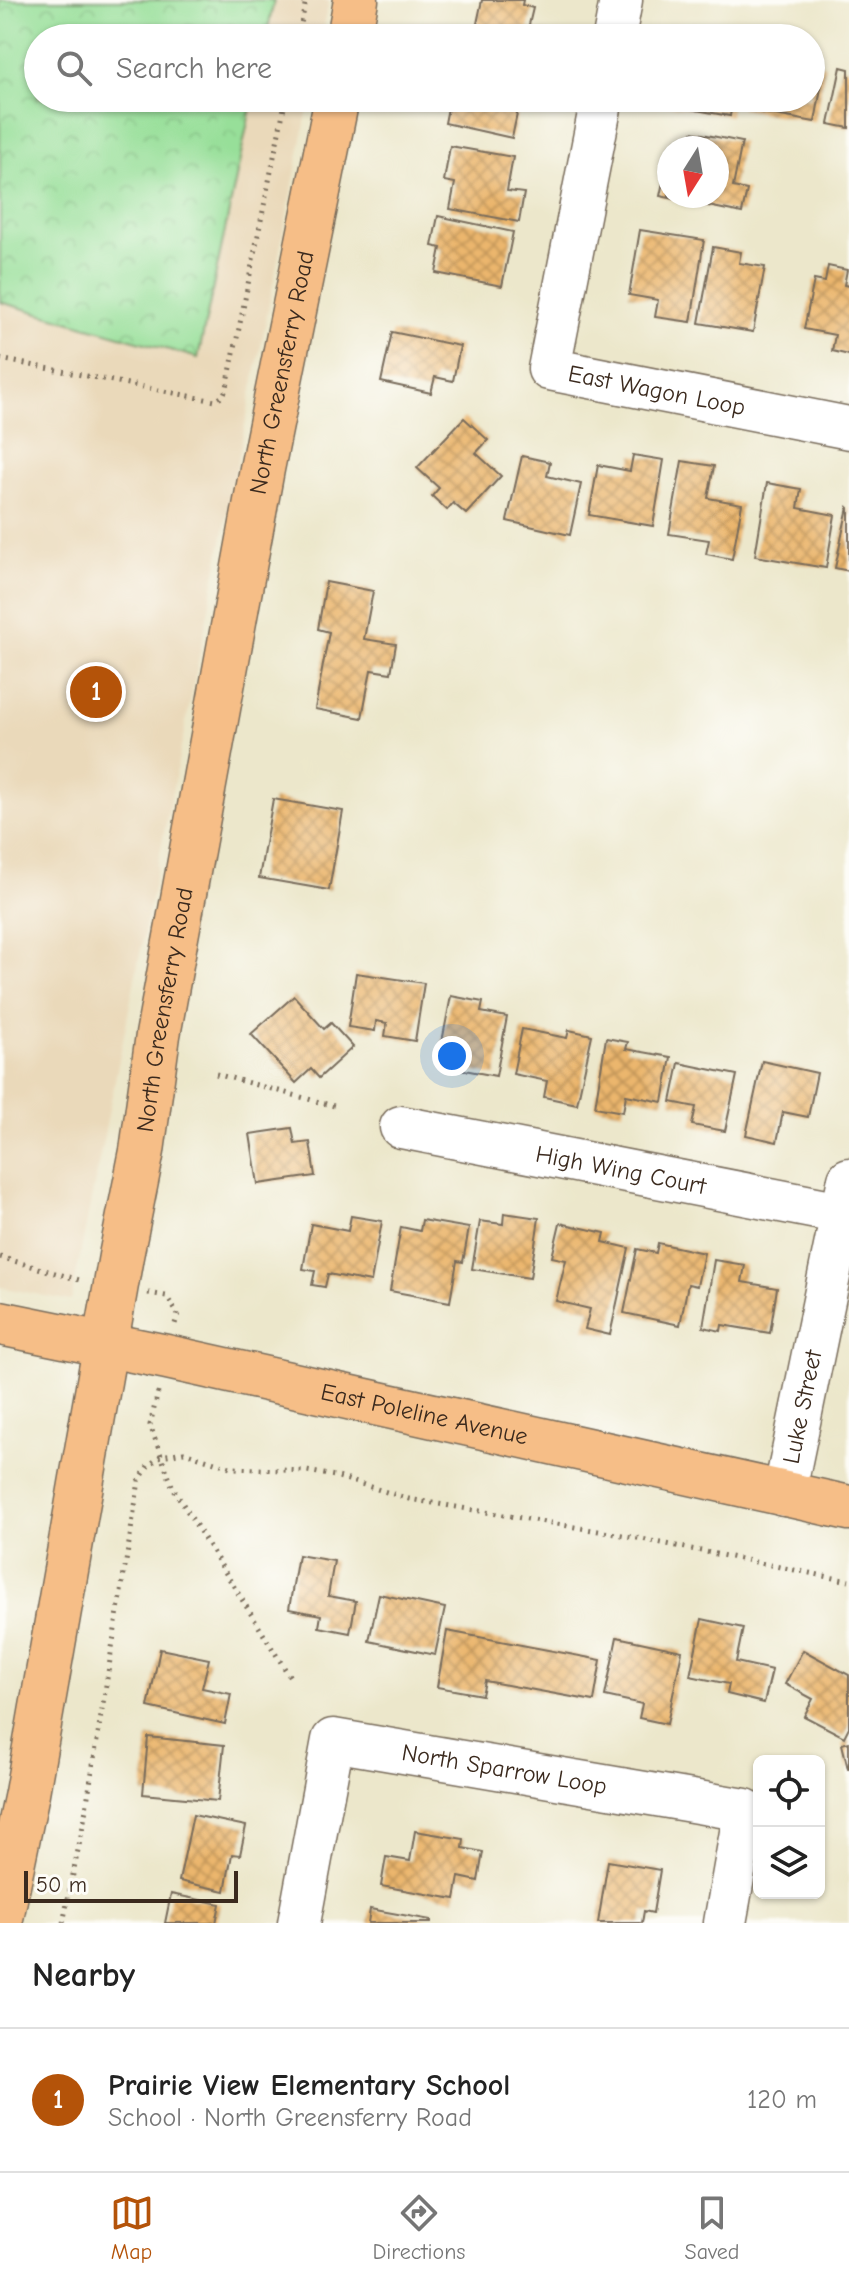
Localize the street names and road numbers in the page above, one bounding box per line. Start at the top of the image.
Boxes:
street label: North Greensferry Road [244,248,320,497]
street label: East Wagon Loop [566,359,748,421]
street label: North Greensferry Road [131,885,199,1134]
street label: High Wing Court [533,1140,709,1200]
street label: Luke Street [777,1346,828,1466]
street label: East Poleline Avenue [318,1377,531,1450]
street label: North Sparrow Loop [400,1738,609,1800]

